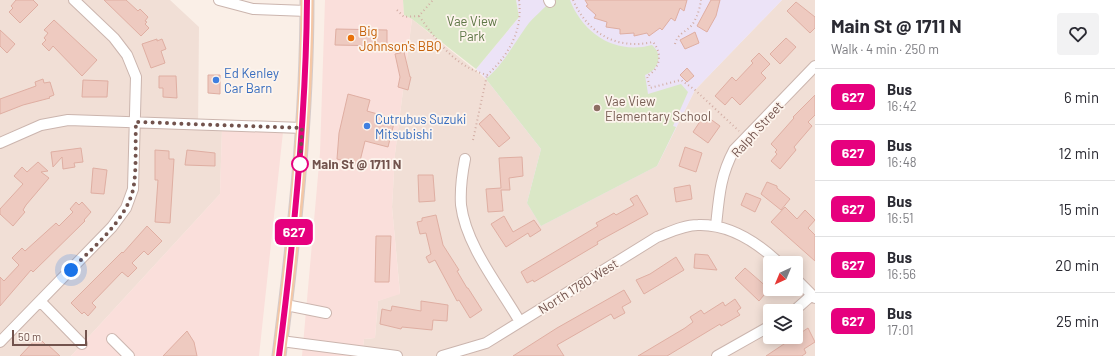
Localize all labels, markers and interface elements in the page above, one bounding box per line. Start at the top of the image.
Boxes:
park label: Vae View Park [447,13,497,44]
button: heart [1057,13,1099,55]
text: Main St @ 1711 N [831,14,962,37]
place label: Big Johnson's BBQ [359,23,442,54]
marker: Big Johnson's BBQ [346,33,356,43]
text: Walk · 4 min · 250 m [831,41,939,57]
place label: Ed Kenley Car Barn [224,65,279,96]
marker: Ed Kenley Car Barn [211,75,221,85]
text: Bus [887,80,912,98]
text: 627 [842,88,864,105]
text: 6 min [1064,88,1099,106]
place label: Vae View Elementary School [605,93,711,124]
street label: Ralph Street [728,98,786,160]
text: 16:42 [887,98,917,114]
marker: Vae View Elementary School [592,103,602,113]
place label: Cutrubus Suzuki Mitsubishi [375,111,466,142]
marker: Cutrubus Suzuki Mitsubishi [362,121,372,131]
text: Bus [887,136,912,154]
text: 627 [842,144,864,161]
text: 12 min [1058,144,1099,162]
text: 16:48 [887,154,917,170]
marker: Main St @ 1711 N [291,155,309,173]
place label: Main St @ 1711 N [312,156,401,172]
text: Bus [887,192,912,210]
text: 627 [842,200,864,217]
text: 15 min [1059,200,1099,218]
text: 16:51 [887,210,914,226]
line badge: 627 [271,219,317,245]
text: 627 [283,223,305,240]
text: Bus [887,248,912,266]
street label: North 1780 West [535,255,621,317]
north arrow [763,256,803,296]
map controls [763,256,803,344]
text: 627 [842,256,864,273]
text: 20 min [1055,256,1099,274]
your location [61,260,81,280]
text: 16:56 [887,266,916,282]
button: layers [763,304,803,344]
text: Bus [887,304,912,322]
text: 627 [842,312,864,329]
text: 25 min [1056,312,1099,330]
text: 17:01 [887,322,914,338]
scale bar [12,328,87,347]
text: 50 m [18,330,41,343]

